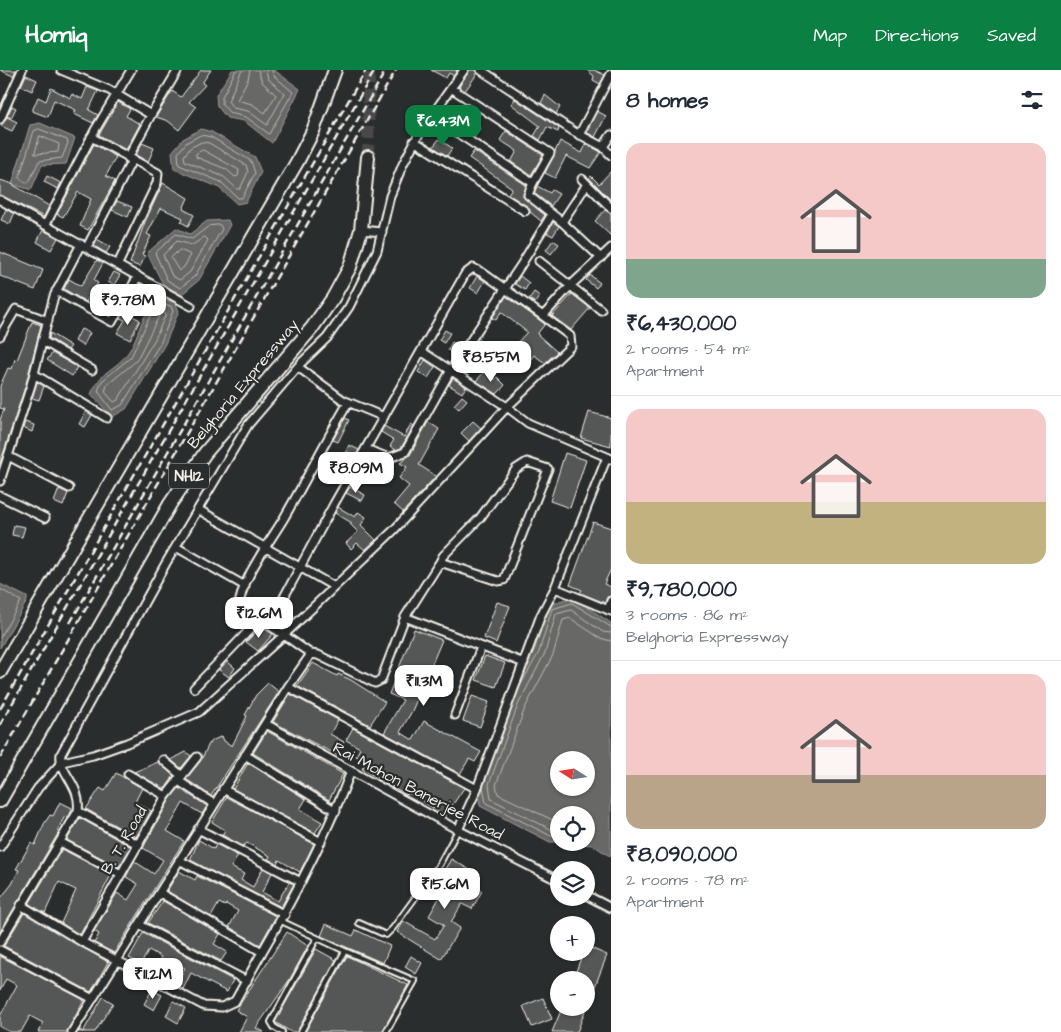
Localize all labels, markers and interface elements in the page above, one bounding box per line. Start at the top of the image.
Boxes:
text: Homiq [25,18,88,52]
text: Map [813,23,847,48]
text: Directions [875,23,959,48]
text: Saved [987,23,1036,48]
text: 8 homes [626,86,708,115]
icon: filters [1018,86,1046,114]
pin: ₹6.43M [402,104,484,147]
text: ₹6.43M [416,110,470,132]
icon: home [791,176,881,266]
pin: ₹9.78M [87,284,169,326]
text: ₹9.78M [101,289,155,311]
text: ₹6,430,000 [626,309,737,338]
street label: Belghoria Expressway [182,314,305,454]
text: 2 rooms · 54 m² [626,338,751,360]
pin: ₹8.55M [450,340,532,383]
text: ₹8.55M [462,346,520,368]
text: Apartment [626,360,704,382]
icon: home [791,441,881,531]
pin: ₹8.09M [315,452,397,494]
text: ₹8.09M [329,457,383,479]
road number: NH12 [169,464,209,488]
text: ₹9,780,000 [626,575,737,604]
pin: ₹12.6M [218,596,300,639]
text: ₹12.6M [236,602,282,624]
text: 3 rooms · 86 m² [626,604,748,626]
text: Belghoria Expressway [626,626,789,648]
pin: ₹11.3M [383,664,465,707]
text: ₹11.3M [406,670,442,692]
icon: home [791,706,881,796]
street label: Rai Mohon Banerjee Road [329,737,507,845]
north arrow [550,751,595,796]
map controls [550,751,595,1016]
street label: B. T. Road [96,802,152,878]
button: locate [550,806,595,851]
text: ₹8,090,000 [626,840,737,869]
button: layers [550,861,595,906]
pin: ₹15.6M [404,868,486,910]
text: 2 rooms · 78 m² [626,869,749,891]
text: ₹15.6M [421,873,469,895]
text: Apartment [626,891,704,913]
button: + [550,916,595,961]
pin: ₹11.2M [112,958,194,1000]
text: ₹11.2M [134,963,172,985]
button: − [550,971,595,1016]

